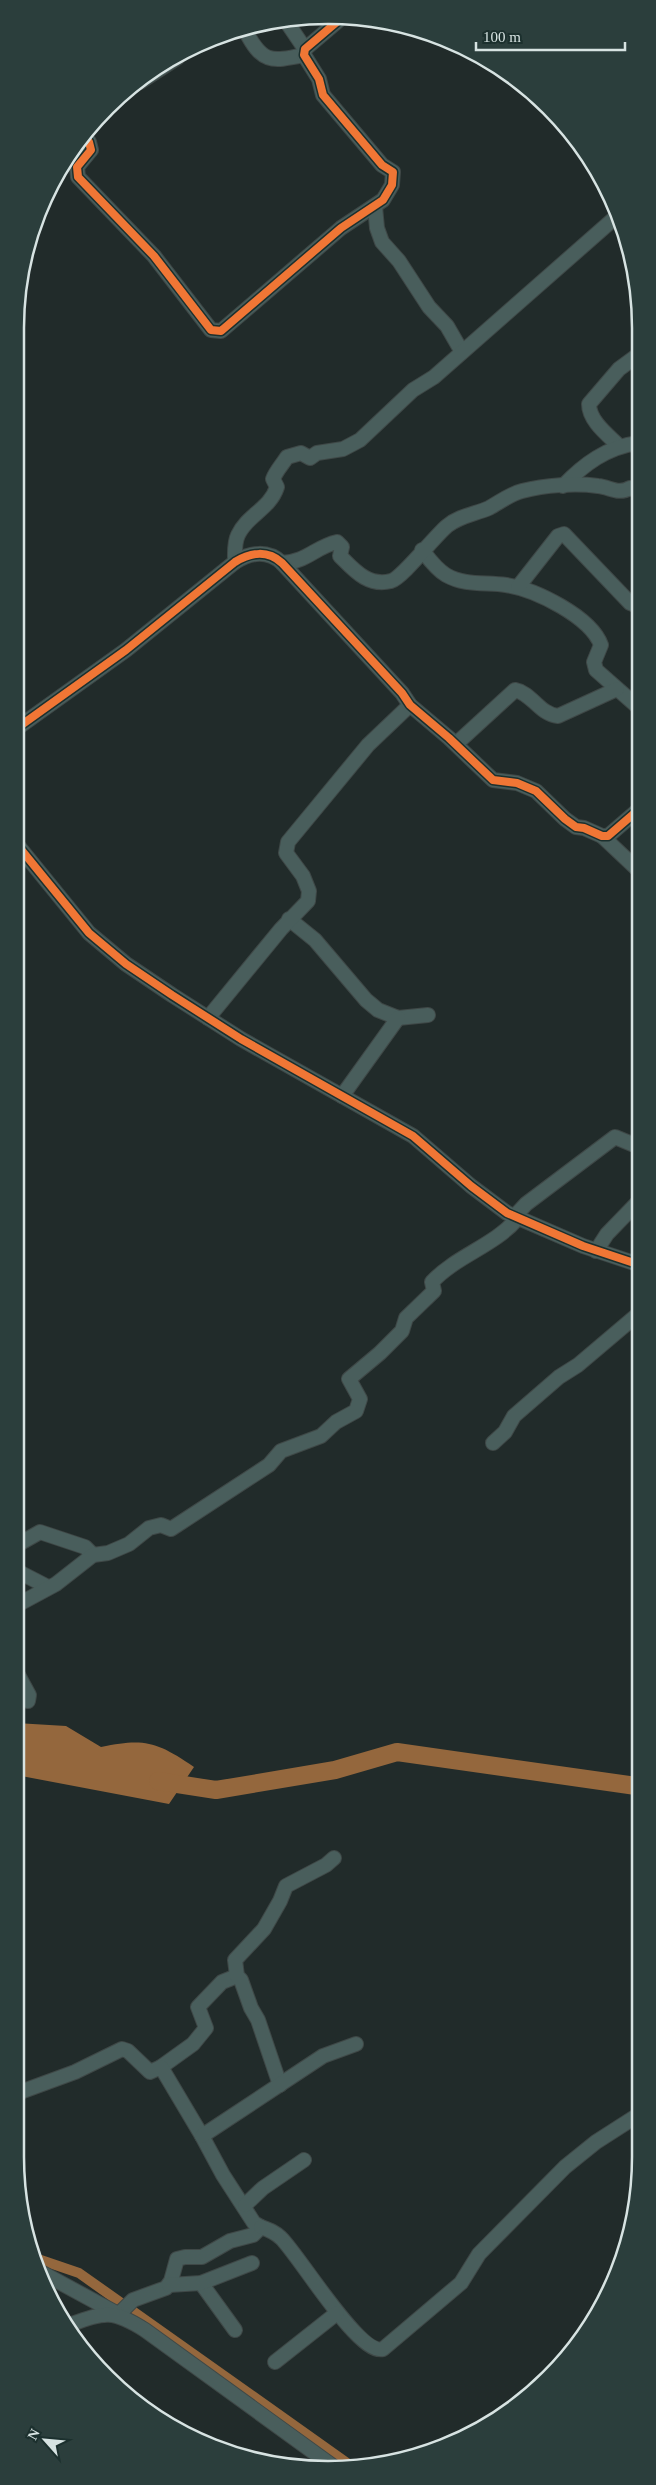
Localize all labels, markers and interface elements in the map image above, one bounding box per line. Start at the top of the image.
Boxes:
scale bar [476,20,625,52]
text: 100 m [483,29,521,45]
north arrow [20,2415,70,2465]
text: N [25,2426,43,2442]

